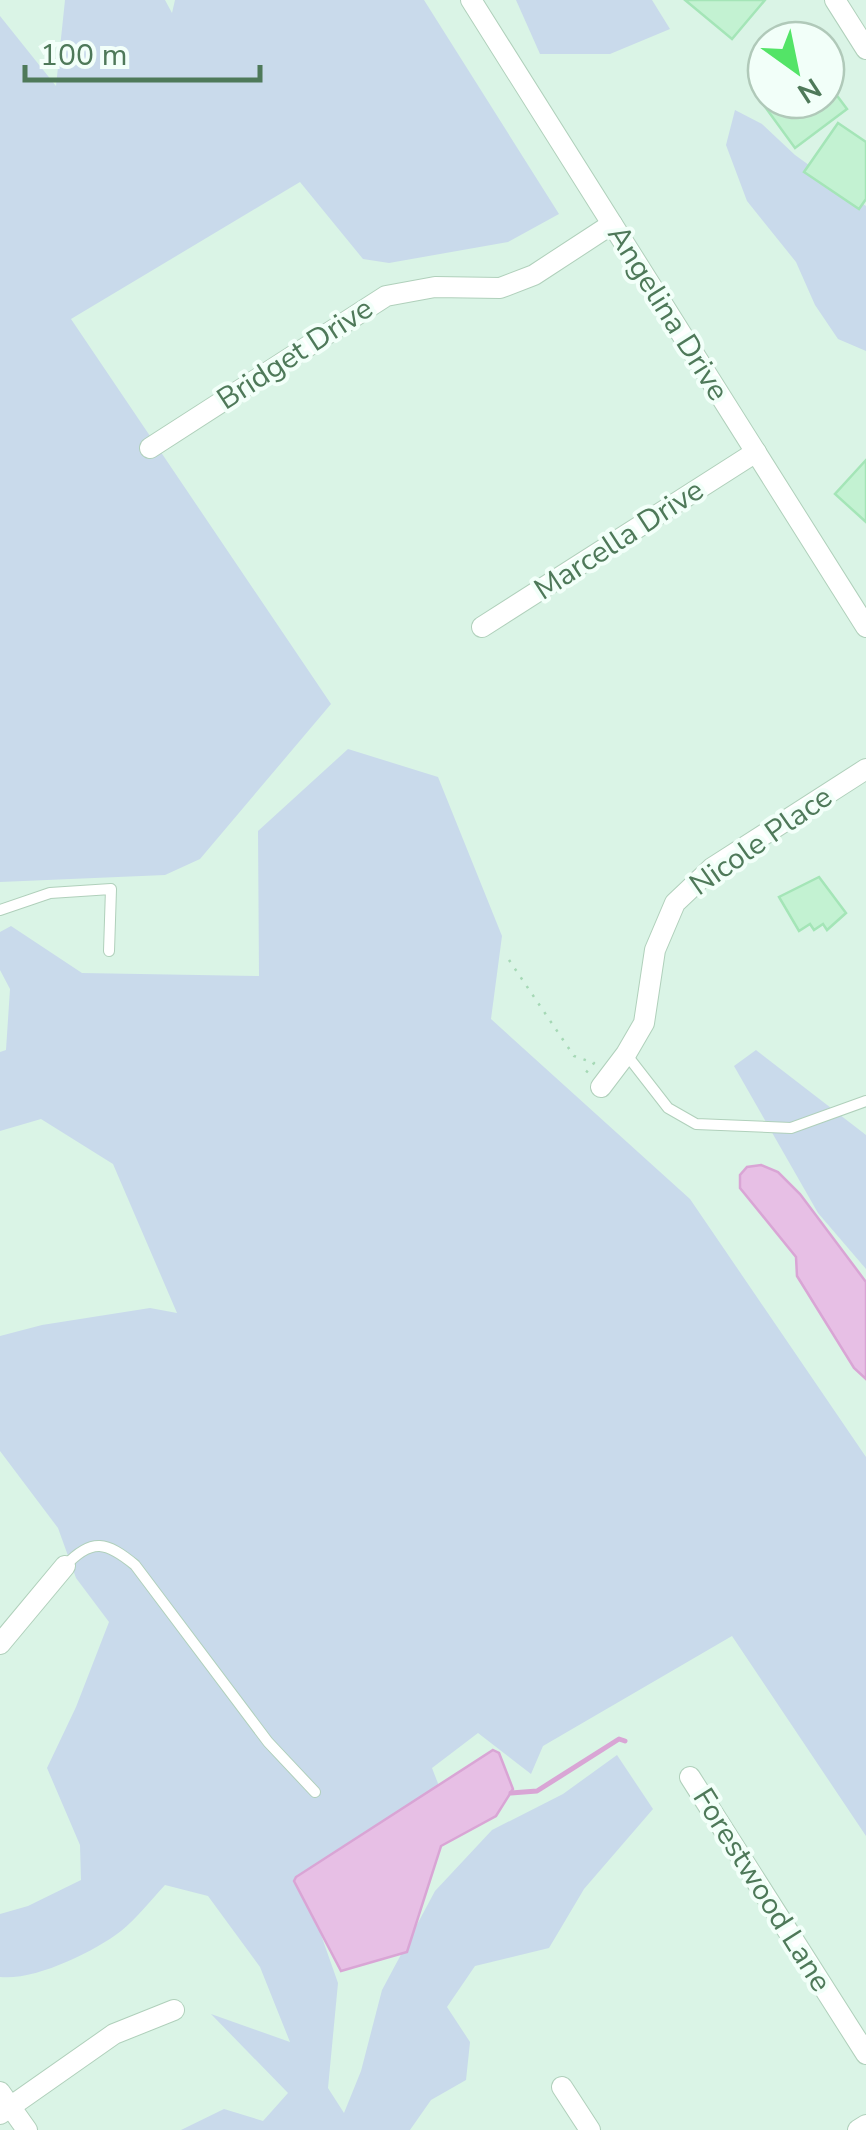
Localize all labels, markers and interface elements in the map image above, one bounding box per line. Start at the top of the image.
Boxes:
scale bar [25,20,260,82]
north arrow [746,20,846,120]
text: 100 m [40,35,127,76]
text: N [790,68,828,112]
street label: Angelina Drive [598,217,738,409]
street label: Bridget Drive [209,288,381,420]
street label: Marcella Drive [526,470,712,610]
street label: Nicole Place [682,777,840,905]
street label: Forestwood Lane [683,1780,841,2000]

